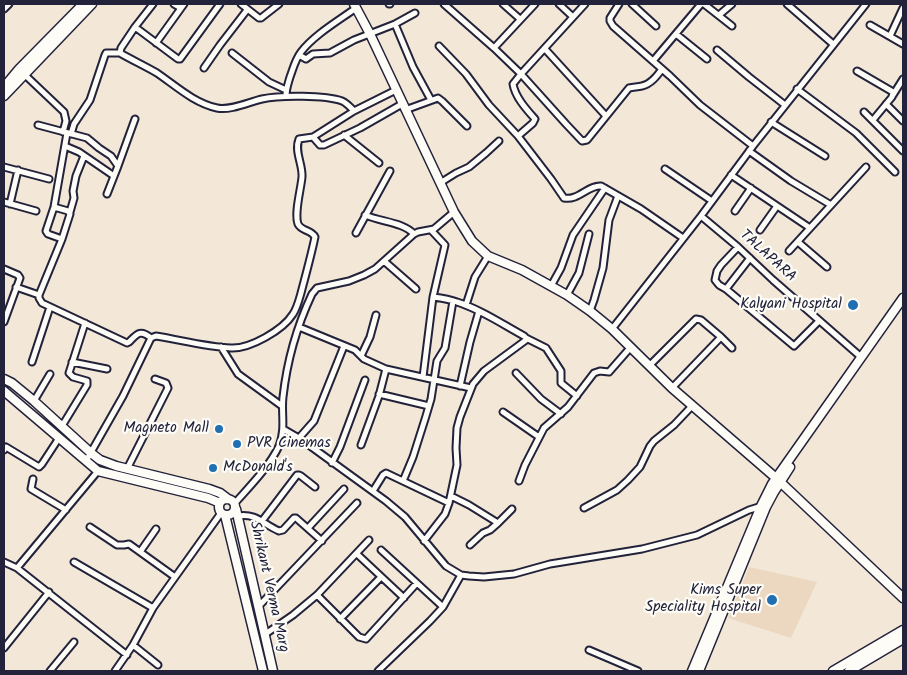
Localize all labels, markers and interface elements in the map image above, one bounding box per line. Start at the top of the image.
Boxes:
street label: TALAPARA [735,227,799,287]
place label: Kalyani Hospital [740,296,842,314]
marker: Kalyani Hospital [846,298,860,312]
place label: Magneto Mall [123,420,209,438]
marker: Magneto Mall [213,423,225,435]
place label: PVR Cinemas [247,435,331,453]
marker: PVR Cinemas [231,438,243,450]
place label: McDonald's [223,459,293,477]
marker: McDonald's [207,462,219,474]
street label: Shrikant Verma Marg [244,520,292,654]
place label: Kims Super Speciality Hospital [645,582,761,617]
marker: Kims Super Speciality Hospital [765,593,779,607]

